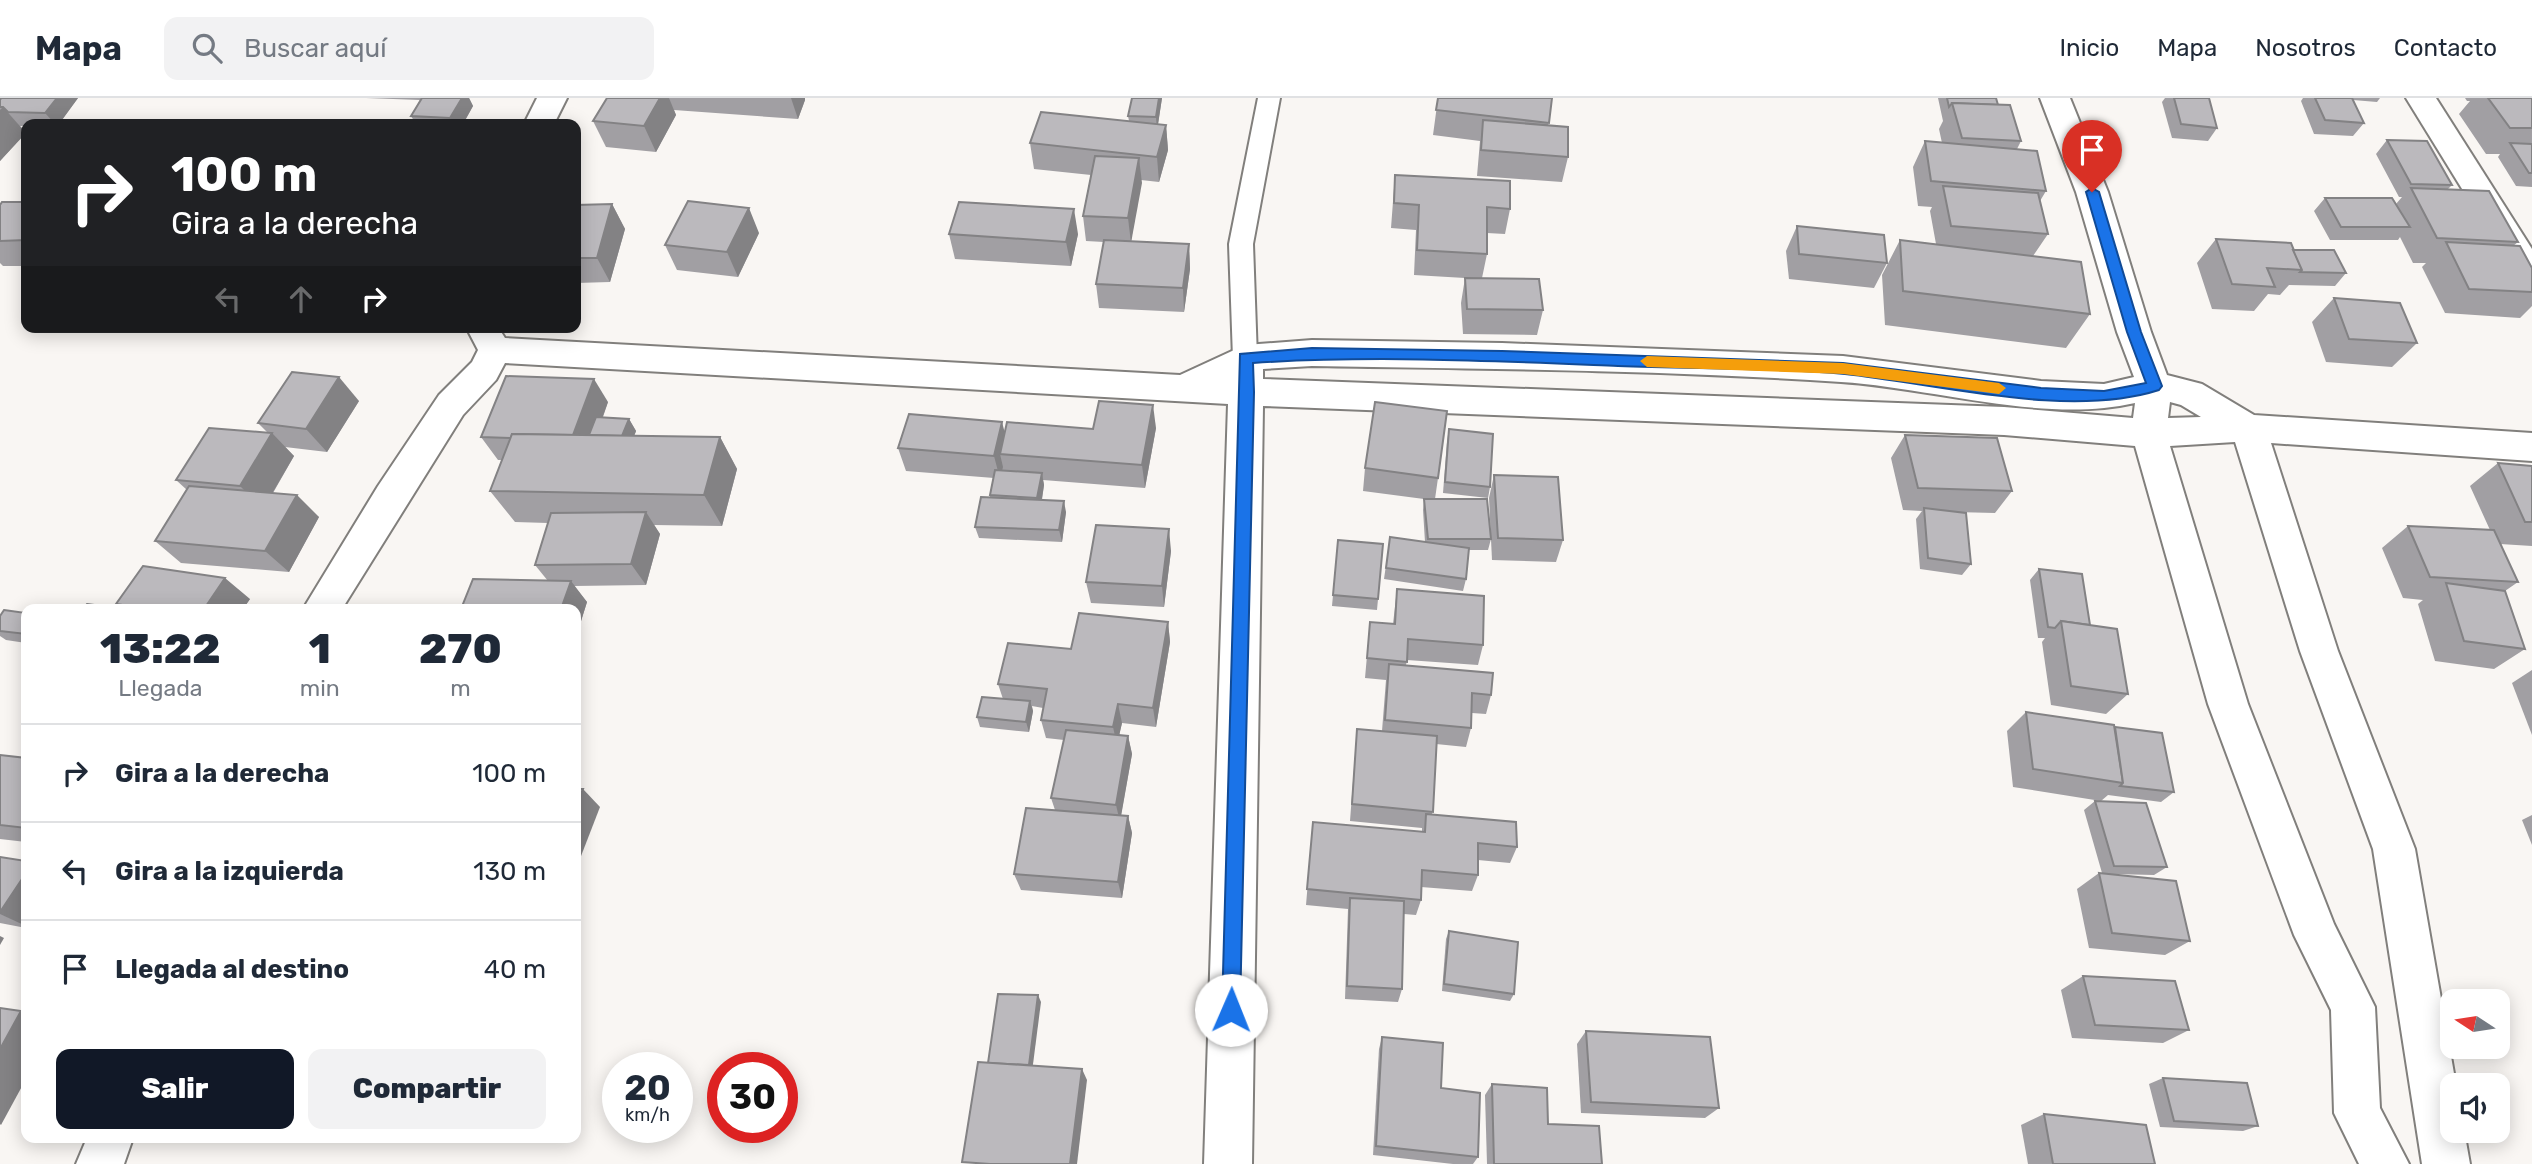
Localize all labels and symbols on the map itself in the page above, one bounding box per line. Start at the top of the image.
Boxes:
pin [2062,120,2122,192]
position arrow [1194,973,1268,1047]
north arrow [2440,989,2510,1059]
speed limit sign: 30 [707,1052,798,1143]

